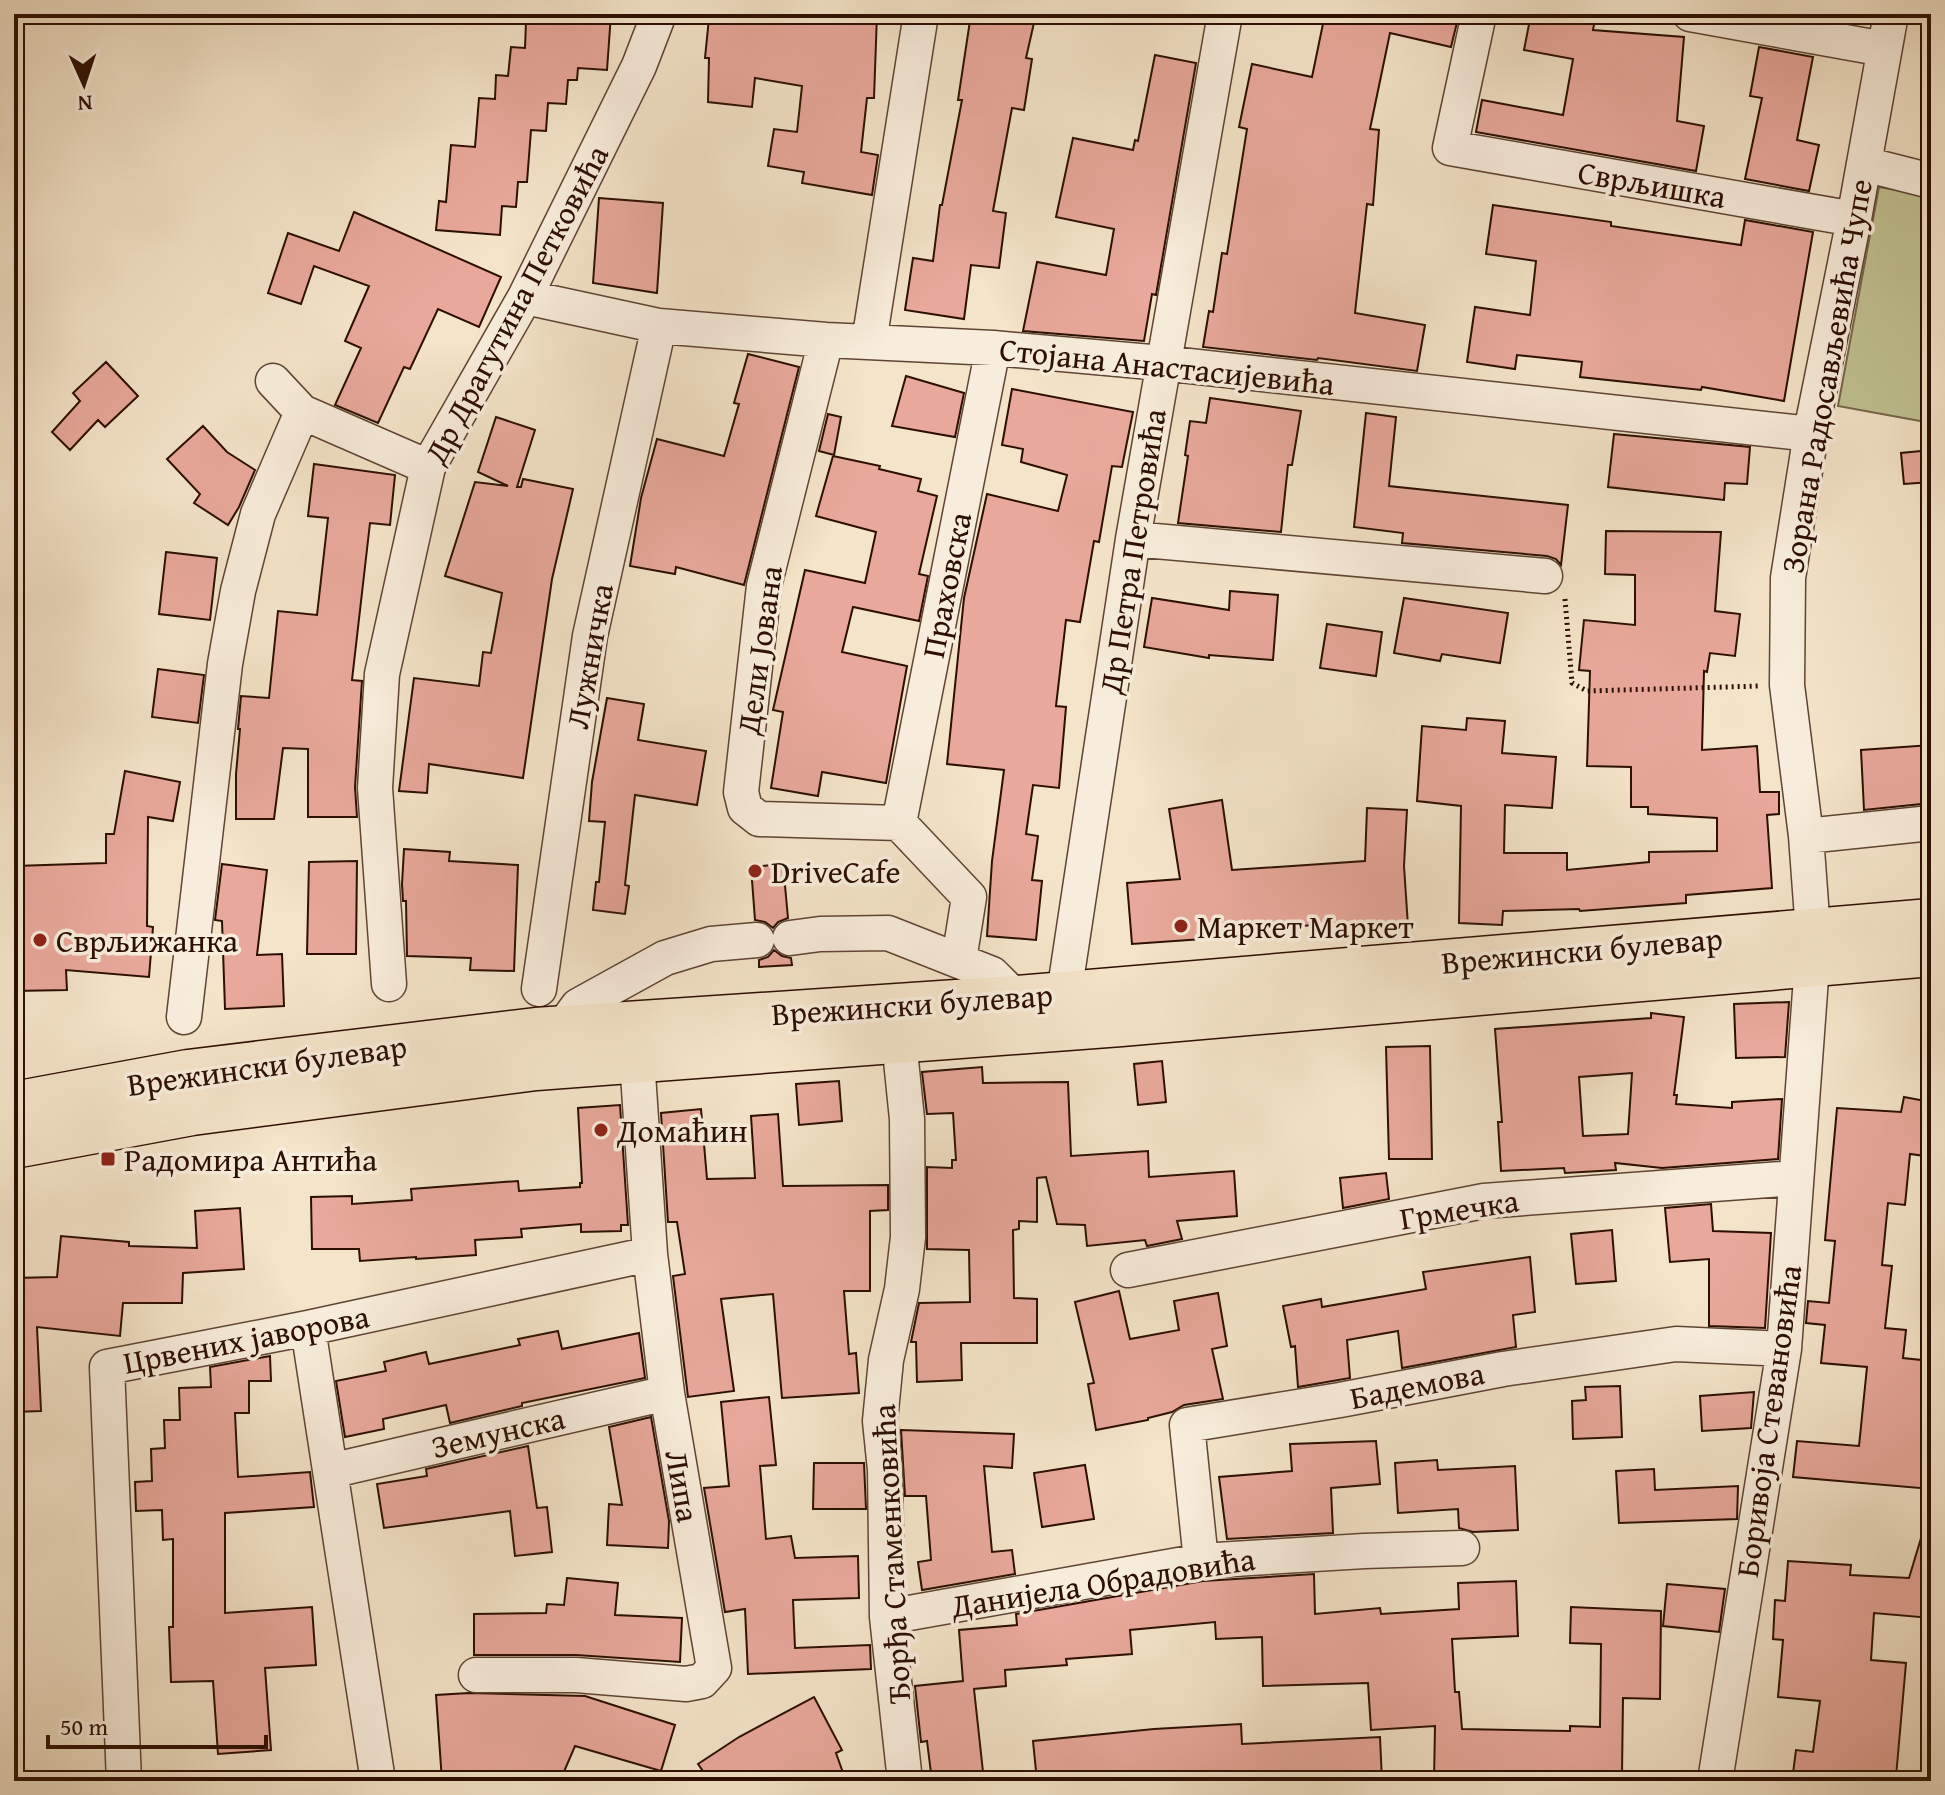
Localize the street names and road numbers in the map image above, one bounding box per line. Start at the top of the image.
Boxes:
street label: Др Драгутина Петковића [411,136,620,473]
street label: Сврљишка [1575,148,1730,220]
street label: Зорана Радосављевића Чупе [1768,175,1884,577]
street label: Стојана Анастасијевића [997,325,1338,407]
street label: Др Петра Петровића [1086,404,1178,698]
street label: Праховска [909,507,983,662]
street label: Дели Јована [724,562,794,739]
street label: Лужничка [553,579,625,732]
street label: Врежински булевар [1440,914,1724,986]
street label: Врежински булевар [770,971,1054,1037]
street label: Врежински булевар [124,1022,410,1108]
street label: Грмечка [1396,1176,1523,1242]
street label: Боривоја Стевановића [1723,1261,1813,1580]
street label: Црвених јаворова [119,1292,374,1386]
street label: Бадемова [1346,1349,1489,1421]
street label: Земунска [427,1394,570,1470]
street label: Ђорђа Стаменковића [860,1402,922,1705]
street label: Липа [654,1446,713,1527]
street label: Данијела Обрадовића [947,1535,1259,1629]

